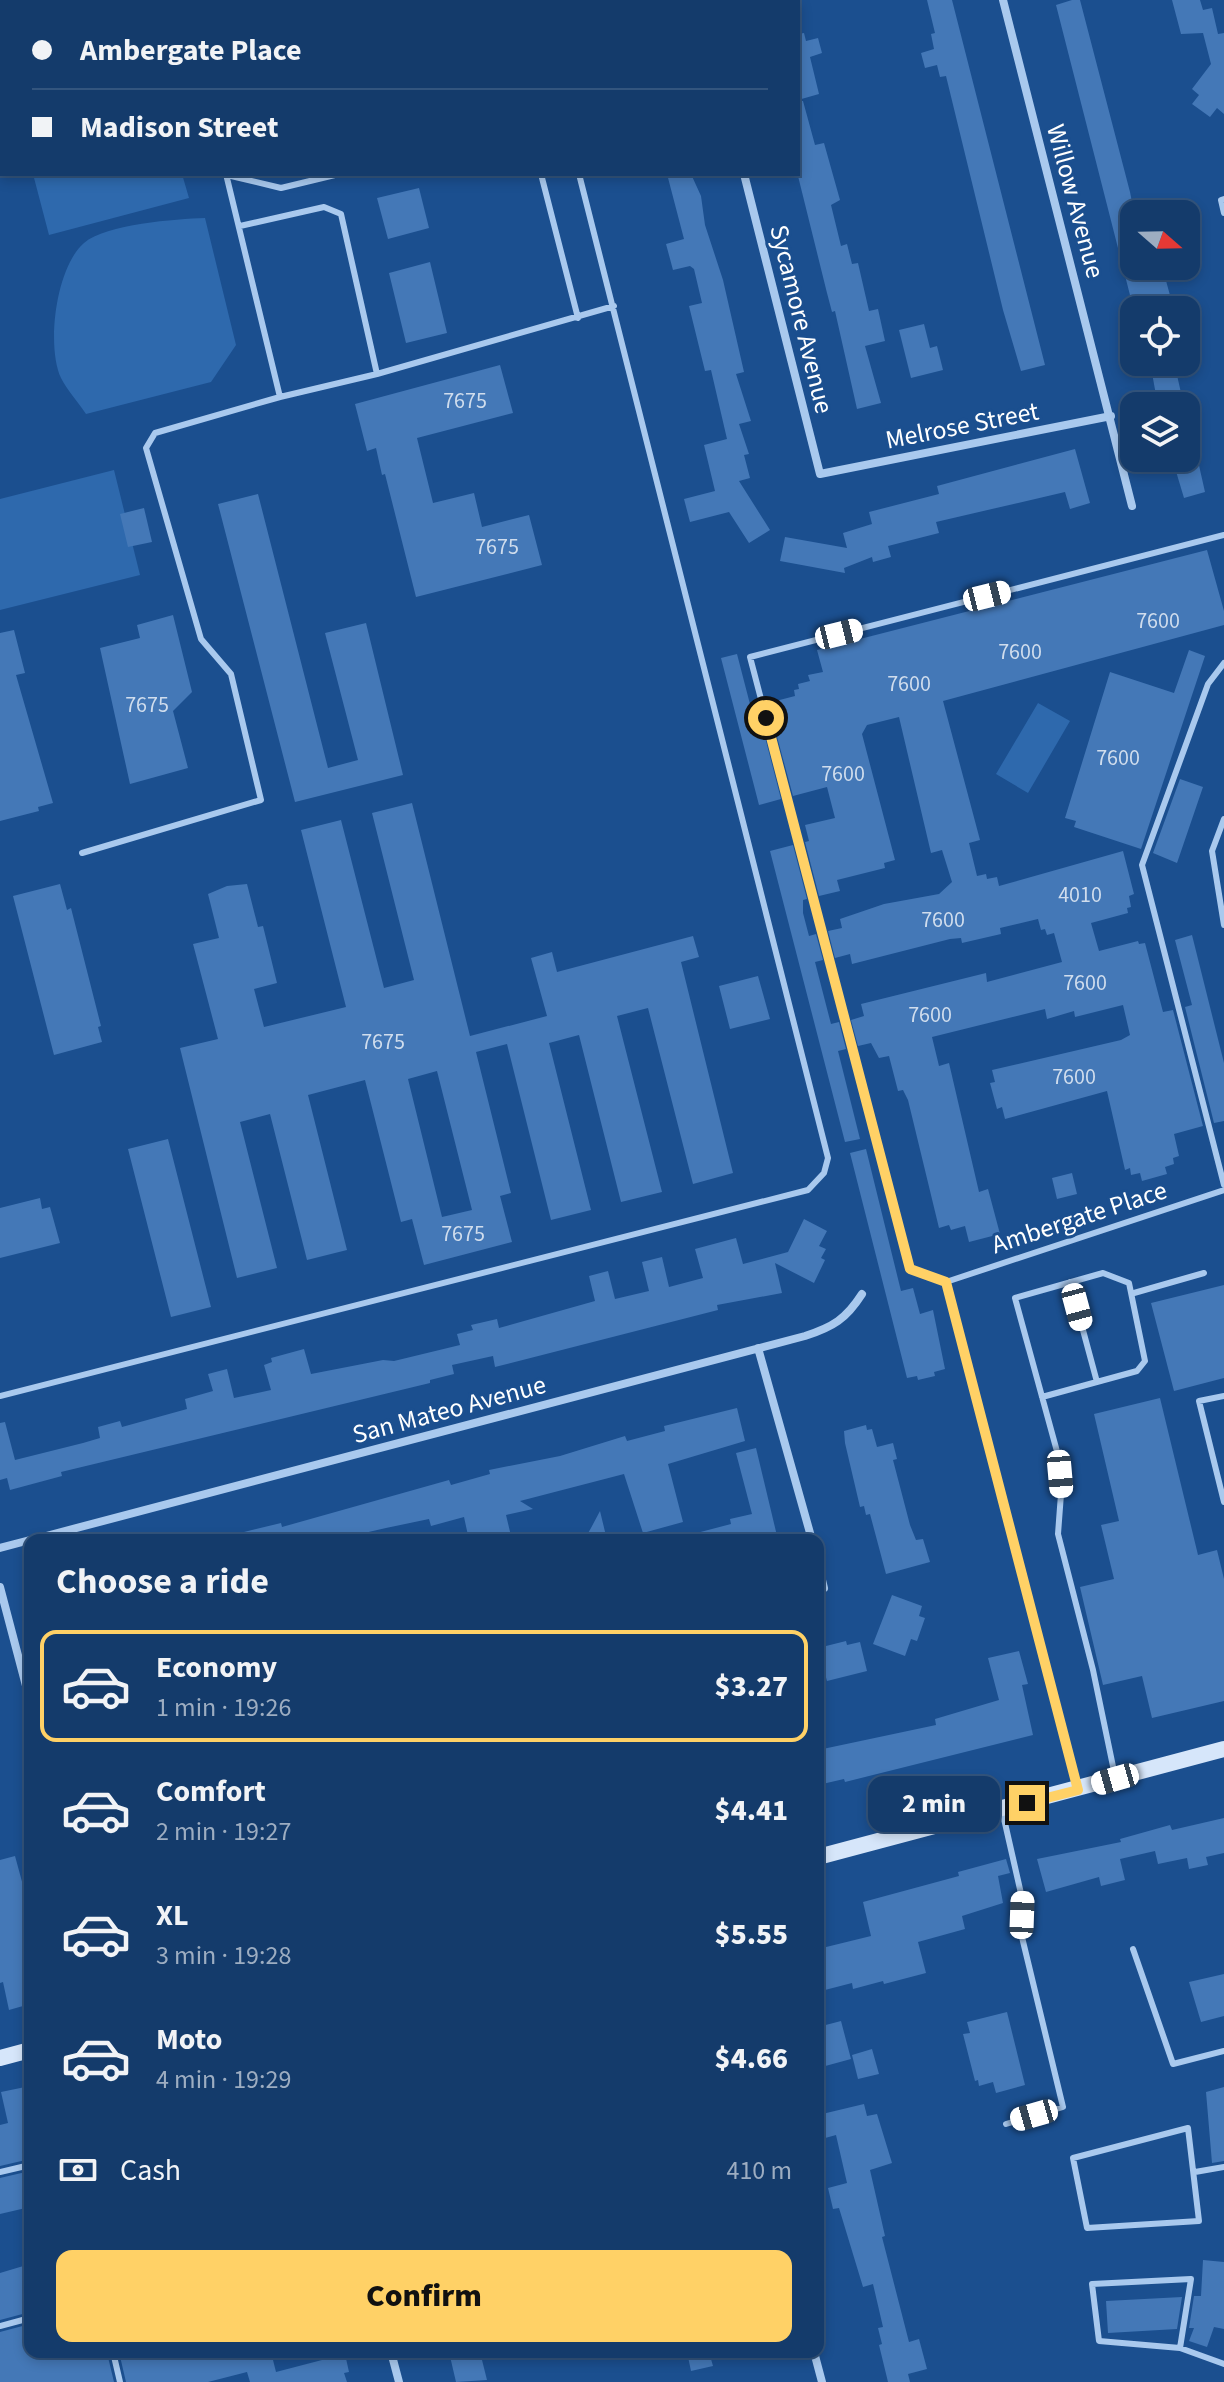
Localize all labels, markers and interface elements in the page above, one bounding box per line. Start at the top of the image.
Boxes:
text: Ambergate Place [80,29,302,72]
text: Madison Street [80,106,278,149]
street label: Willow Avenue [1037,120,1114,282]
north arrow [1120,200,1200,280]
map controls [1120,200,1200,472]
street label: Sycamore Avenue [760,221,843,417]
button: locate [1120,296,1200,376]
house number: 7675 [443,385,487,417]
street label: Melrose Street [882,392,1042,458]
button: layers [1120,392,1200,472]
house number: 7675 [475,531,519,563]
car [961,579,1013,613]
house number: 7600 [1136,605,1180,637]
car [813,617,865,651]
house number: 7600 [998,636,1042,668]
house number: 7600 [887,668,931,700]
house number: 7675 [125,689,169,721]
route start [748,700,784,736]
house number: 7600 [1096,742,1140,774]
house number: 7600 [821,758,865,790]
house number: 4010 [1058,879,1102,911]
house number: 7600 [921,904,965,936]
house number: 7600 [1063,967,1107,999]
house number: 7600 [908,999,952,1031]
house number: 7675 [361,1026,405,1058]
house number: 7600 [1052,1061,1096,1093]
street label: Ambergate Place [987,1172,1172,1263]
house number: 7675 [441,1218,485,1250]
car [1059,1281,1095,1333]
street label: San Mateo Avenue [348,1366,550,1453]
car [1046,1449,1074,1499]
text: Choose a ride [56,1556,269,1607]
text: Economy [156,1646,277,1689]
icon: car [60,1650,132,1722]
text: $3.27 [715,1665,788,1708]
text: 1 min · 19:26 [156,1689,291,1726]
car [1089,1761,1141,1797]
text: Comfort [156,1770,266,1813]
icon: car [60,1774,132,1846]
callout: 2 min [867,1775,999,1831]
text: 2 min [902,1785,966,1822]
route end [1009,1785,1045,1821]
text: $4.41 [715,1789,788,1832]
text: 2 min · 19:27 [156,1813,291,1850]
car [1009,1891,1035,1939]
text: XL [156,1894,189,1937]
icon: car [60,1898,132,1970]
text: $5.55 [715,1913,788,1956]
text: 3 min · 19:28 [156,1937,291,1974]
text: Moto [156,2018,222,2061]
icon: car [60,2022,132,2094]
text: $4.66 [715,2037,788,2080]
text: 4 min · 19:29 [156,2061,291,2098]
car [1008,2097,1060,2133]
icon: cash [56,2148,100,2192]
text: Cash [120,2149,181,2192]
text: 410 m [726,2152,792,2189]
button: Confirm [56,2250,792,2342]

